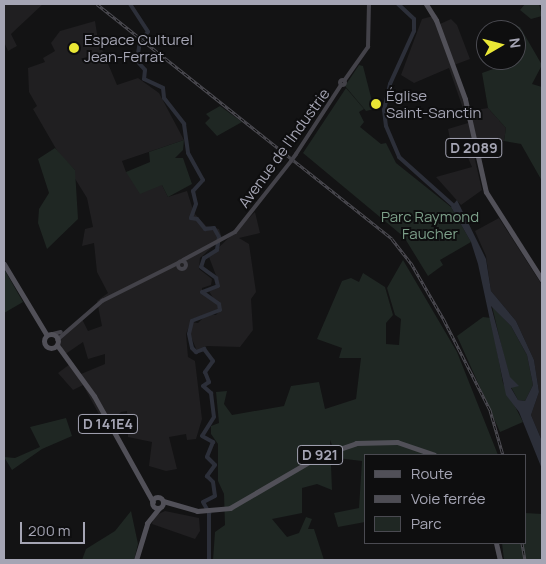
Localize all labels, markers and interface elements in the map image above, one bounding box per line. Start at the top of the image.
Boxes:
north arrow [476,20,526,70]
place label: Espace Culturel Jean-Ferrat [84,30,193,65]
text: N [505,37,525,49]
marker: Espace Culturel Jean-Ferrat [68,42,80,54]
street label: Avenue de l'Industrie [235,85,333,211]
place label: Église Saint-Sanctin [386,86,481,121]
marker: Église Saint-Sanctin [370,98,382,110]
road number: D 2089 [445,136,503,160]
park label: Parc Raymond Faucher [381,207,479,242]
road number: D 141E4 [77,412,139,436]
road number: D 921 [296,444,344,466]
legend [364,454,526,544]
text: Route [411,463,453,484]
text: Voie ferrée [411,488,485,509]
scale bar [22,512,88,544]
text: Parc [411,513,442,534]
text: 200 m [28,520,71,541]

